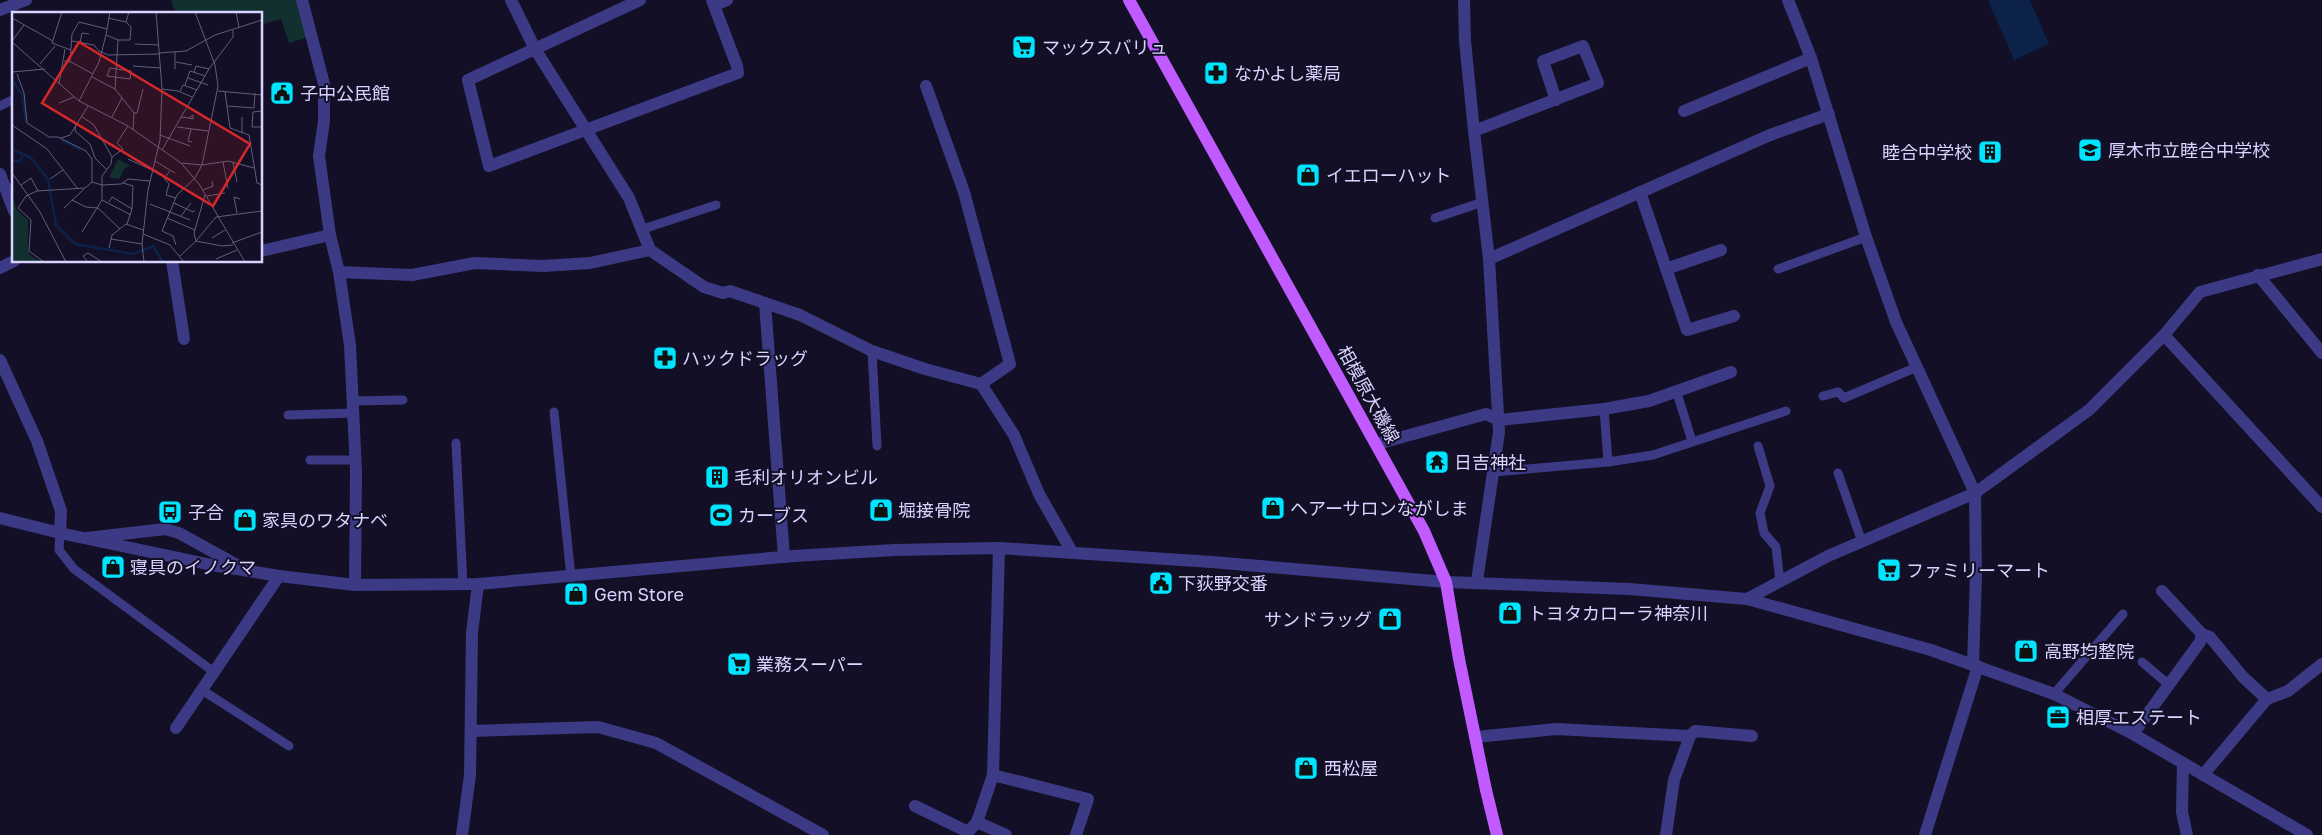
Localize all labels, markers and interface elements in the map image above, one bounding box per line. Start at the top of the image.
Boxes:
inset map [12,12,262,262]
supermarket icon: マックスバリュ [1011,34,1037,60]
place label: マックスバリュ [1042,36,1167,58]
pharmacy icon: なかよし薬局 [1203,60,1229,86]
place label: なかよし薬局 [1234,62,1341,84]
public building icon: 子中公民館 [269,80,295,106]
place label: 子中公民館 [300,82,390,104]
school or university icon: 厚木市立睦合中学校 [2077,137,2103,163]
building icon: 睦合中学校 [1977,139,2003,165]
place label: 厚木市立睦合中学校 [2108,139,2270,161]
place label: 睦合中学校 [1882,141,1972,163]
shop icon: イエローハット [1295,162,1321,188]
place label: イエローハット [1326,164,1451,186]
street label: 相模原大磯線 [1333,341,1405,447]
pharmacy icon: ハックドラッグ [652,345,678,371]
place label: ハックドラッグ [682,347,808,369]
temple icon: 日吉神社 [1424,449,1450,475]
place label: 日吉神社 [1454,451,1526,473]
building icon: 毛利オリオンビル [704,464,730,490]
place label: 毛利オリオンビル [734,466,878,488]
shop icon: ヘアーサロンながしま [1260,495,1286,521]
shop icon: 堀接骨院 [868,497,894,523]
place label: ヘアーサロンながしま [1290,497,1469,519]
bus stop icon: 子合 [157,499,183,525]
place label: 堀接骨院 [898,499,970,521]
place label: 子合 [188,501,224,523]
sports icon: カーブス [708,502,734,528]
place label: カーブス [738,504,809,526]
shop icon: 家具のワタナベ [232,507,258,533]
place label: 家具のワタナベ [262,509,388,531]
shop icon: 寝具のイノクマ [100,554,126,580]
place label: 寝具のイノクマ [130,556,256,578]
supermarket icon: ファミリーマート [1876,557,1902,583]
place label: ファミリーマート [1906,559,2050,581]
public building icon: 下荻野交番 [1148,570,1174,596]
place label: 下荻野交番 [1178,572,1268,594]
shop icon: Gem Store [563,581,589,607]
place label: Gem Store [594,583,684,605]
shop icon: トヨタカローラ神奈川 [1497,600,1523,626]
place label: トヨタカローラ神奈川 [1528,602,1708,624]
shop icon: サンドラッグ [1377,606,1403,632]
place label: サンドラッグ [1264,608,1372,630]
shop icon: 高野均整院 [2013,638,2039,664]
place label: 高野均整院 [2044,640,2134,662]
supermarket icon: 業務スーパー [726,651,752,677]
place label: 業務スーパー [756,653,864,675]
office icon: 相厚エステート [2045,704,2071,730]
place label: 相厚エステート [2076,706,2202,728]
shop icon: 西松屋 [1293,755,1319,781]
place label: 西松屋 [1324,757,1378,779]

